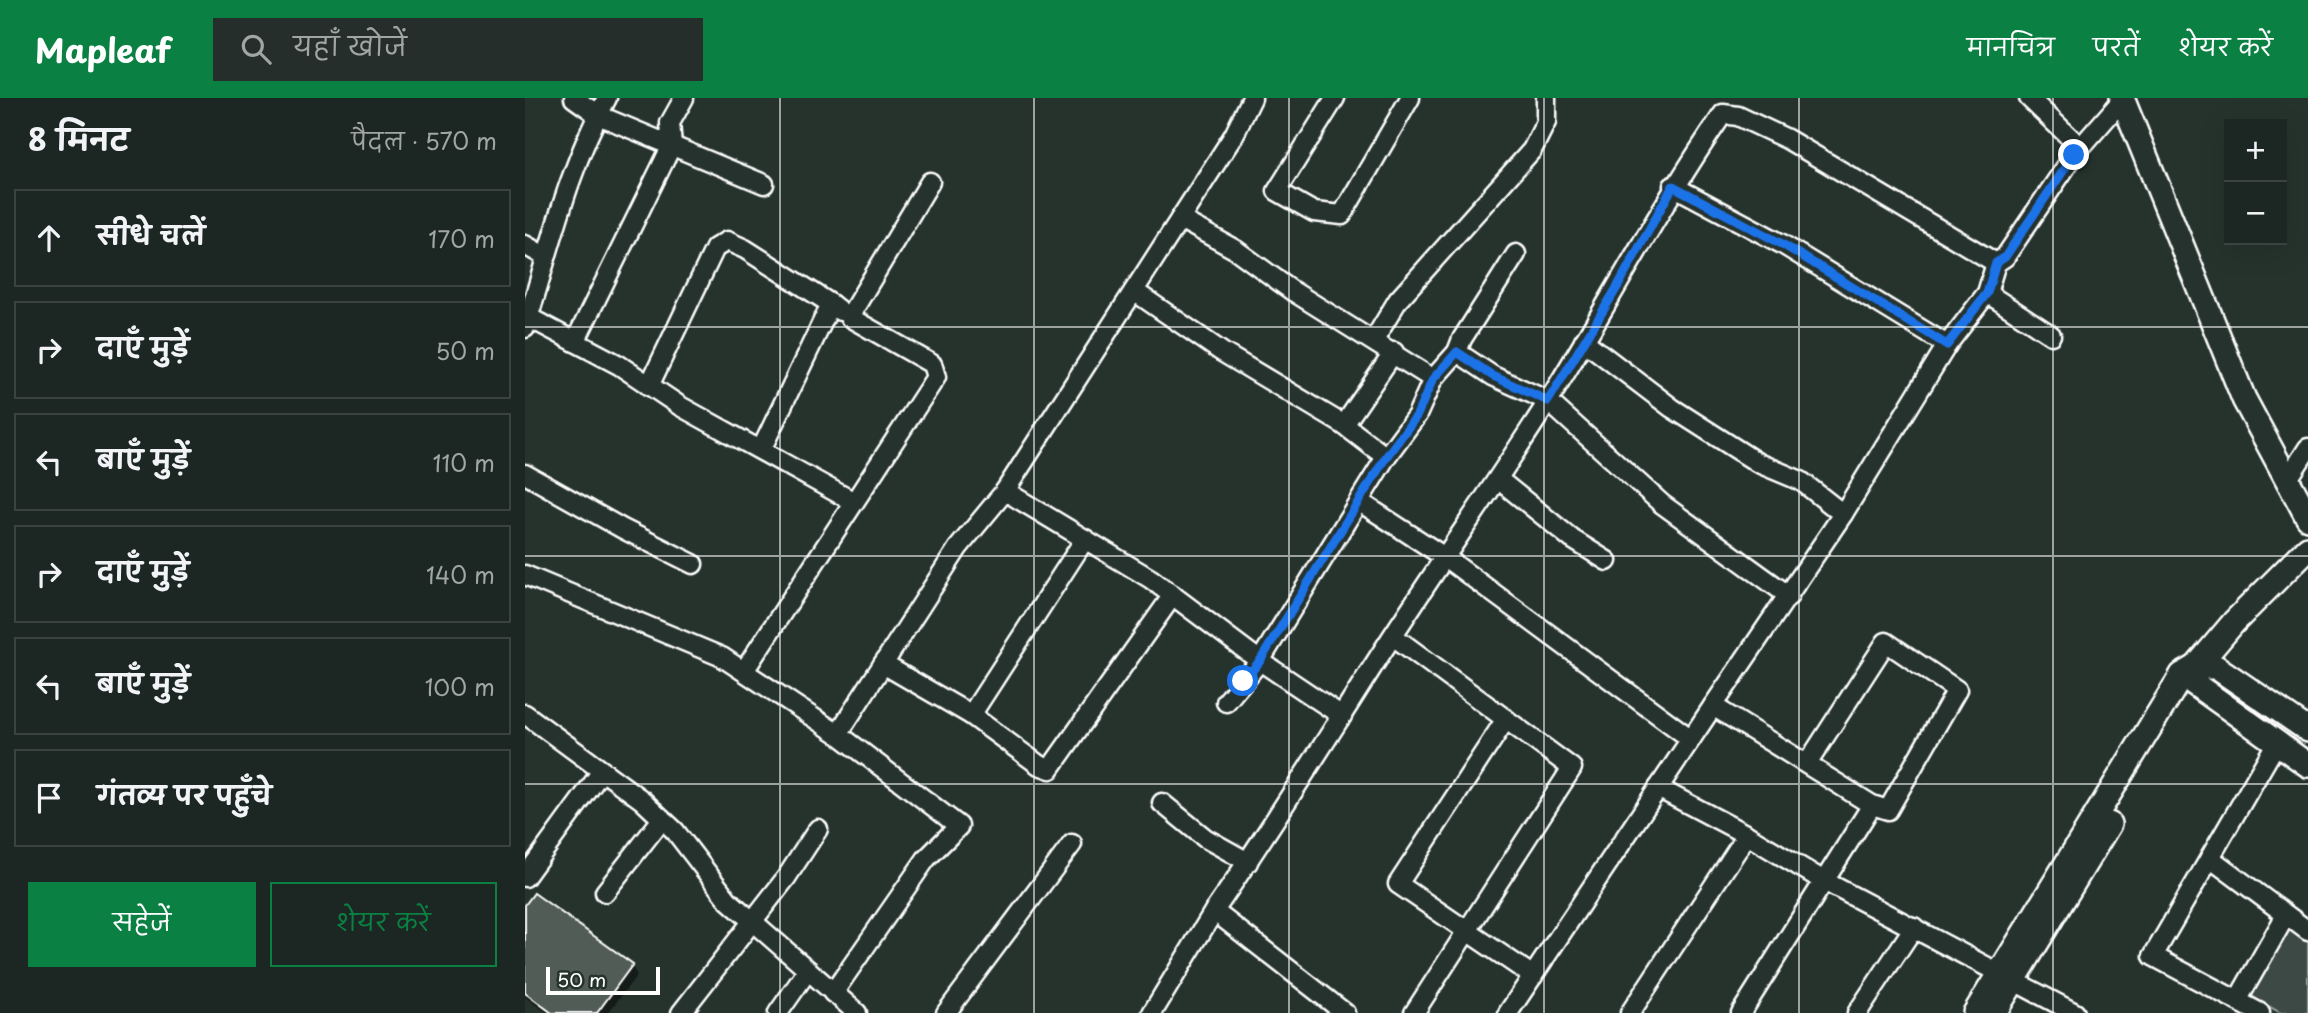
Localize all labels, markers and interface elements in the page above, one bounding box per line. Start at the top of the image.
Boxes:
search box [213,18,703,81]
text: Mapleaf [35,24,171,74]
text: यहाँ खोजें [293,26,407,65]
text: मानचित्र [1967,28,2055,64]
text: परतें [2093,28,2140,64]
text: शेयर करें [2178,28,2273,64]
icon: search [237,30,275,68]
text: 8 मिनट [28,116,129,161]
map controls [2224,119,2287,245]
button: + [2224,119,2287,182]
text: पैदल · 570 m [351,123,497,158]
route end [2058,139,2089,170]
button: − [2224,182,2287,245]
text: सीधे चलें [97,215,205,254]
icon: ahead [30,219,68,257]
text: 170 m [428,221,495,256]
text: दाएँ मुड़ें [97,327,189,366]
icon: right [30,331,68,369]
text: 50 m [435,333,495,368]
text: बाएँ मुड़ें [97,439,190,478]
icon: left [30,443,68,481]
text: 110 m [433,445,495,480]
text: दाएँ मुड़ें [97,551,189,590]
icon: right [30,555,68,593]
text: 140 m [426,557,495,592]
text: बाएँ मुड़ें [97,663,190,702]
route start [1227,665,1258,696]
icon: left [30,667,68,705]
text: 100 m [425,669,495,704]
text: गंतव्य पर पहुँचे [97,775,272,814]
icon: arrive [30,779,68,817]
button: सहेजें [28,882,256,967]
button: शेयर करें [270,882,497,967]
scale bar [546,964,660,996]
text: 50 m [557,965,606,993]

